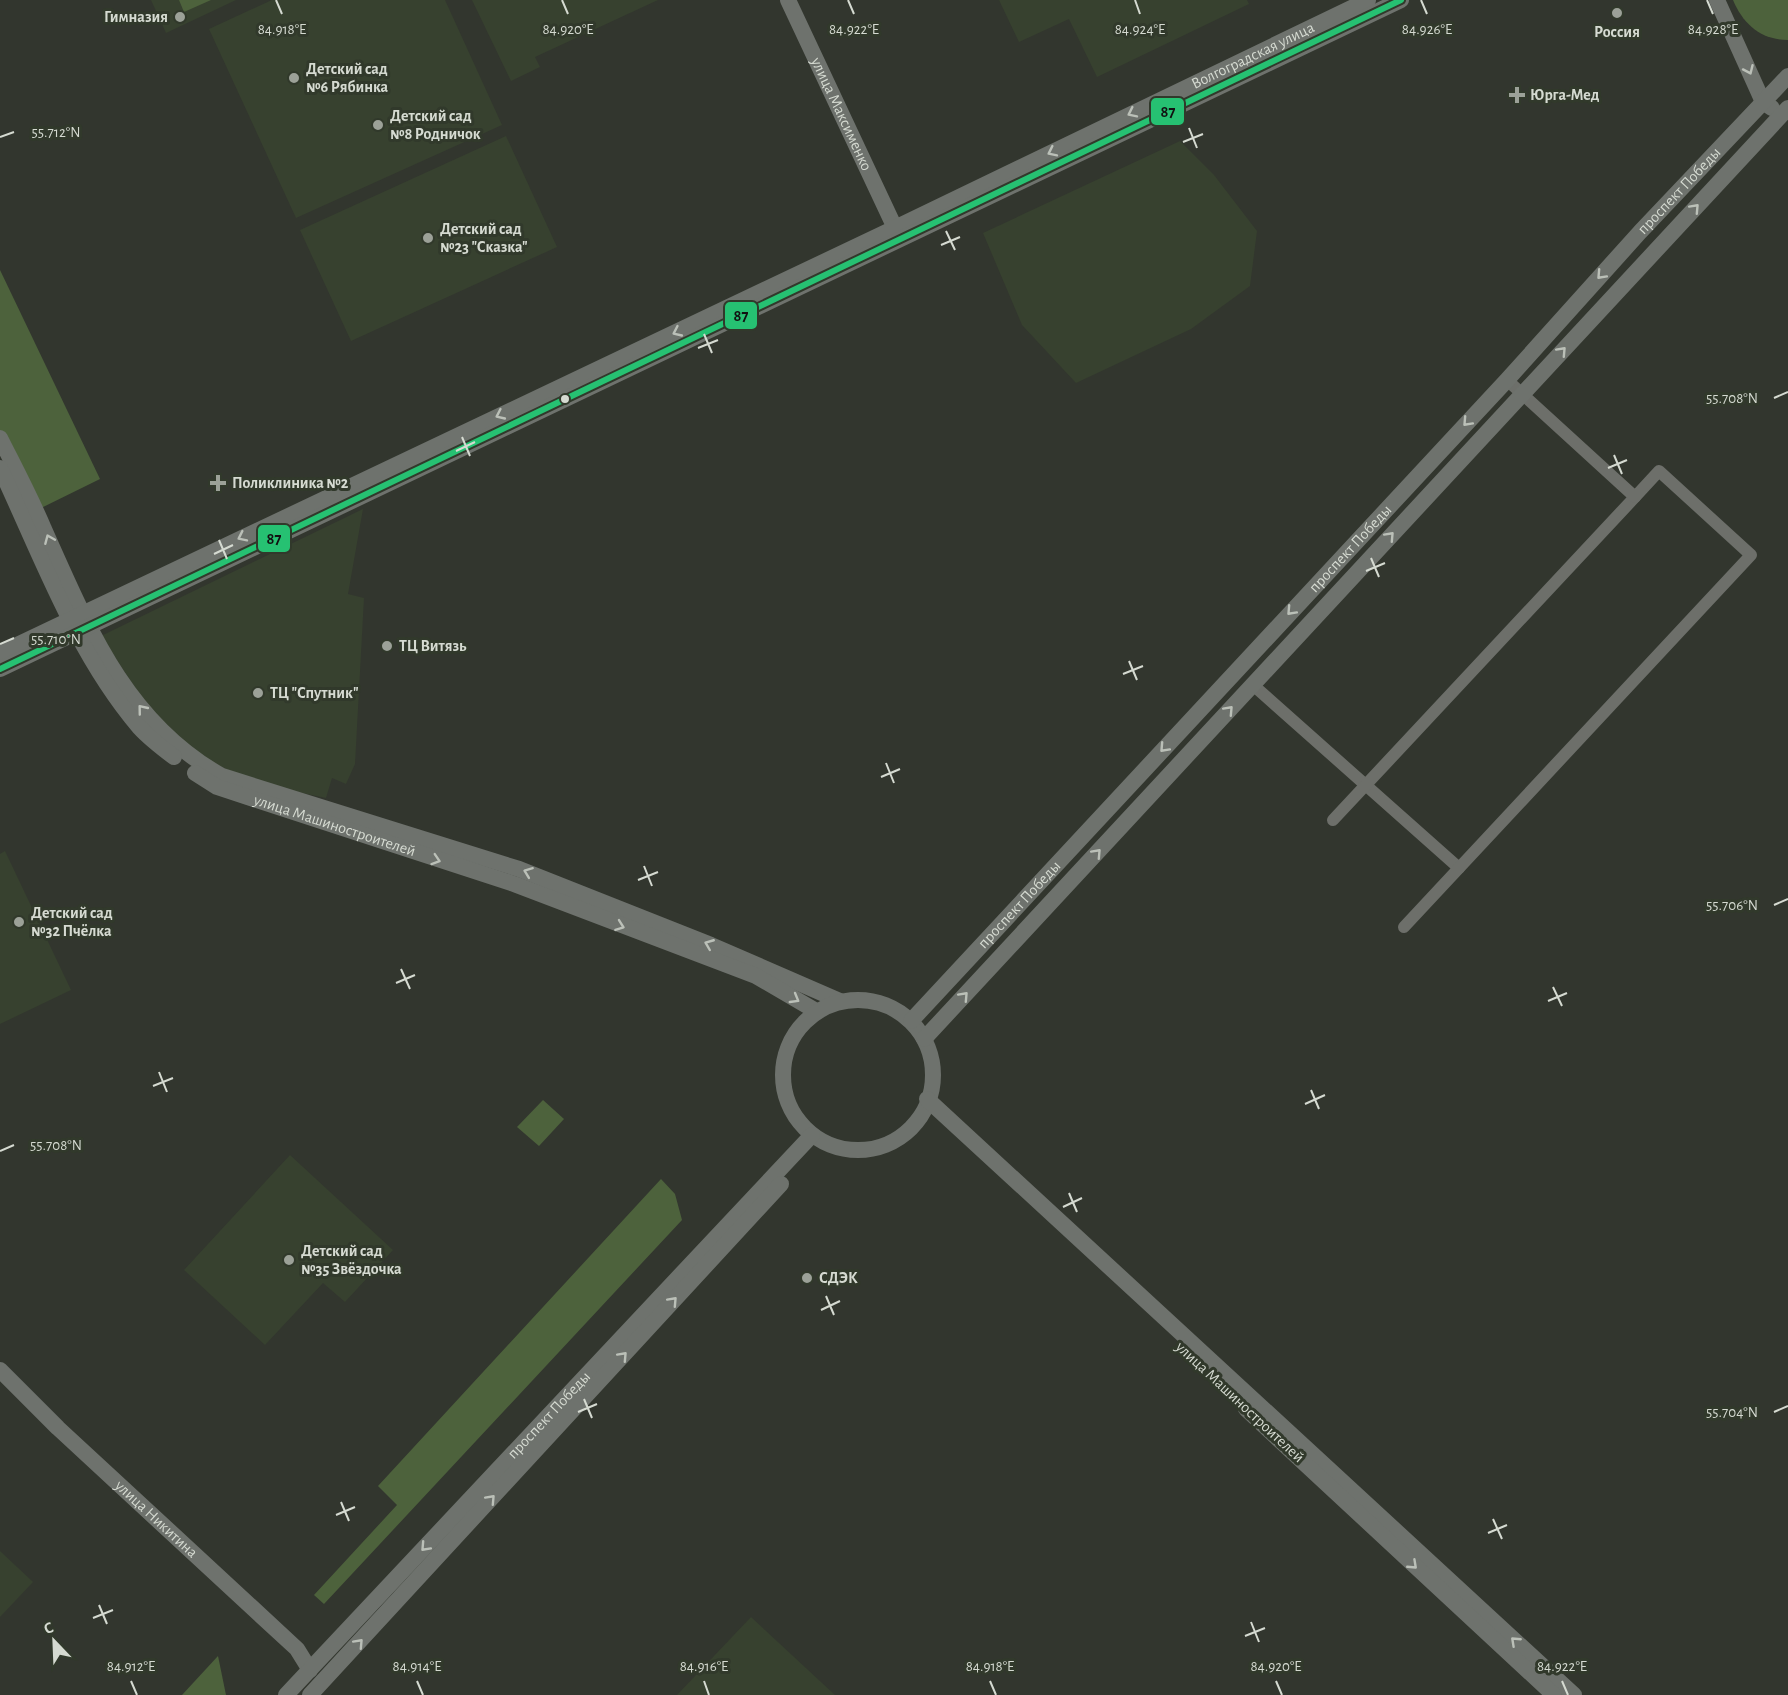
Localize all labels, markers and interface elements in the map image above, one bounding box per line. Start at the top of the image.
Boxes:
marker: Россия [1610,6,1624,20]
place label: Гимназия [104,9,168,25]
marker: Гимназия [173,10,187,24]
street label: Волгоградская улица [1189,19,1317,92]
text: 84.918°E [258,22,306,37]
text: 84.920°E [542,22,594,37]
text: 84.922°E [829,22,879,37]
text: 84.924°E [1115,22,1165,37]
text: 84.926°E [1402,22,1452,37]
text: 84.928°E [1688,22,1738,37]
place label: Россия [1594,24,1640,40]
street label: улица Максименко [807,54,875,173]
place label: Детский сад №6 Рябинка [306,61,389,95]
one-way arrow [1742,64,1754,75]
marker: Детский сад №6 Рябинка [287,71,301,85]
marker: Юрга-Мед [1508,86,1526,104]
place label: Юрга-Мед [1530,87,1600,103]
line badge: 87 [1150,97,1185,126]
text: 87 [1161,104,1175,120]
one-way arrow [1127,105,1138,117]
place label: Детский сад №8 Родничок [390,108,481,142]
marker: Детский сад №8 Родничок [371,118,385,132]
text: 55.712°N [32,125,80,140]
one-way arrow [1047,144,1058,156]
street label: проспект Победы [1634,144,1724,237]
one-way arrow [1688,204,1699,215]
place label: Детский сад №23 "Сказка" [440,221,528,255]
marker: Детский сад №23 "Сказка" [421,231,435,245]
one-way arrow [1597,268,1608,279]
line badge: 87 [724,301,758,330]
text: 87 [734,308,748,324]
one-way arrow [672,324,683,336]
one-way arrow [1555,347,1566,358]
text: 55.708°N [1706,391,1758,406]
unlabelled marker [559,393,571,405]
one-way arrow [496,407,507,419]
one-way arrow [1463,416,1474,426]
marker: Поликлиника №2 [209,474,227,492]
place label: Поликлиника №2 [232,475,349,491]
street label: проспект Победы [1306,502,1395,596]
line badge: 87 [257,524,291,553]
one-way arrow [238,529,249,541]
text: 87 [267,531,281,547]
one-way arrow [1383,533,1394,544]
one-way arrow [44,535,56,546]
one-way arrow [1287,604,1298,615]
text: 55.710°N [31,632,81,647]
place label: ТЦ Витязь [399,638,467,654]
marker: ТЦ Витязь [380,639,394,653]
place label: ТЦ "Спутник" [270,685,359,702]
marker: ТЦ "Спутник" [251,686,265,700]
one-way arrow [139,705,150,716]
one-way arrow [1222,706,1233,717]
one-way arrow [1160,741,1171,752]
street label: улица Машиностроителей [251,791,418,859]
one-way arrow [1090,849,1101,860]
one-way arrow [430,853,441,866]
street label: проспект Победы [975,858,1064,951]
one-way arrow [523,867,534,879]
text: 55.706°N [1706,898,1758,913]
place label: Детский сад №32 Пчёлка [31,905,113,939]
marker: Детский сад №32 Пчёлка [12,915,26,929]
one-way arrow [614,918,625,931]
one-way arrow [705,939,716,951]
one-way arrow [789,992,799,1003]
one-way arrow [957,992,968,1003]
text: 55.708°N [30,1138,82,1153]
place label: Детский сад №35 Звёздочка [301,1243,402,1277]
marker: Детский сад №35 Звёздочка [282,1253,296,1267]
place label: СДЭК [819,1270,858,1286]
marker: СДЭК [800,1271,814,1285]
one-way arrow [666,1297,677,1307]
street label: улица Машиностроителей [1171,1338,1307,1466]
one-way arrow [616,1352,627,1362]
street label: проспект Победы [504,1368,593,1462]
text: 55.704°N [1706,1405,1758,1420]
street label: улица Никитина [111,1476,201,1561]
one-way arrow [484,1495,495,1506]
one-way arrow [421,1540,432,1551]
one-way arrow [1407,1558,1417,1569]
north arrow [24,1611,84,1671]
text: С [41,1619,56,1637]
one-way arrow [1511,1637,1522,1648]
one-way arrow [352,1639,363,1649]
text: 84.912°E [107,1659,155,1674]
text: 84.914°E [393,1659,441,1674]
text: 84.916°E [680,1659,728,1674]
text: 84.918°E [966,1659,1014,1674]
text: 84.920°E [1250,1659,1302,1674]
text: 84.922°E [1537,1659,1587,1674]

